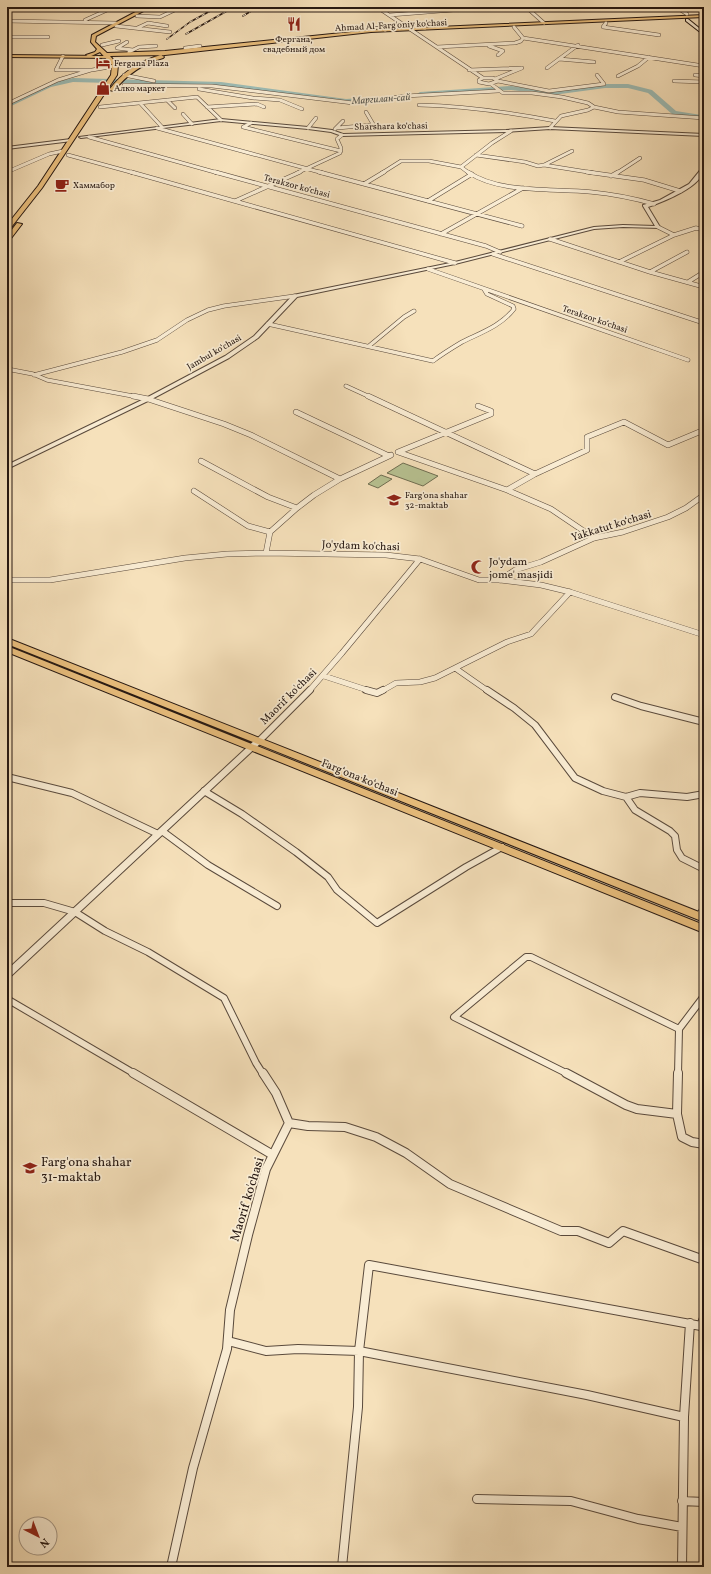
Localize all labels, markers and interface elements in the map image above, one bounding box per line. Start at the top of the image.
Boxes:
restaurant icon: Фергана, свадебный дом [286,16,302,32]
street label: Ahmad Al-Farg'oniy ko'chasi [335,16,448,35]
place label: Фергана, свадебный дом [263,33,325,56]
hotel icon: Fergana Plaza [95,55,111,71]
place label: Fergana Plaza [114,57,169,70]
shop icon: Алко маркет [95,80,111,96]
place label: Алко маркет [114,82,166,95]
water label: Маргилан-сай [350,90,411,108]
street label: Sharshara koʻchasi [354,119,428,134]
street label: Terakzor koʻchasi [262,171,332,202]
cafe icon: Хаммабор [54,177,70,193]
place label: Хаммабор [73,179,115,192]
street label: Terakzor koʻchasi [561,302,629,337]
street label: Jambul koʻchasi [185,331,244,373]
place label: Farg'ona shahar 32-maktab [405,489,468,512]
school or university icon: Farg'ona shahar 32-maktab [386,492,402,508]
street label: Yakkatut koʻchasi [569,507,653,546]
street label: Jo'ydam ko'chasi [322,538,400,555]
place label: Jo'ydam jome' masjidi [489,555,553,583]
mosque icon: Jo'ydam jome' masjidi [470,559,486,575]
street label: Maorif ko'chasi [258,666,321,729]
street label: Fargʻona koʻchasi [319,756,400,801]
place label: Farg'ona shahar 31-maktab [41,1154,132,1187]
street label: Maorif ko'chasi [226,1155,269,1244]
school or university icon: Farg'ona shahar 31-maktab [22,1160,38,1176]
north arrow [18,1516,58,1556]
text: N [36,1534,52,1551]

